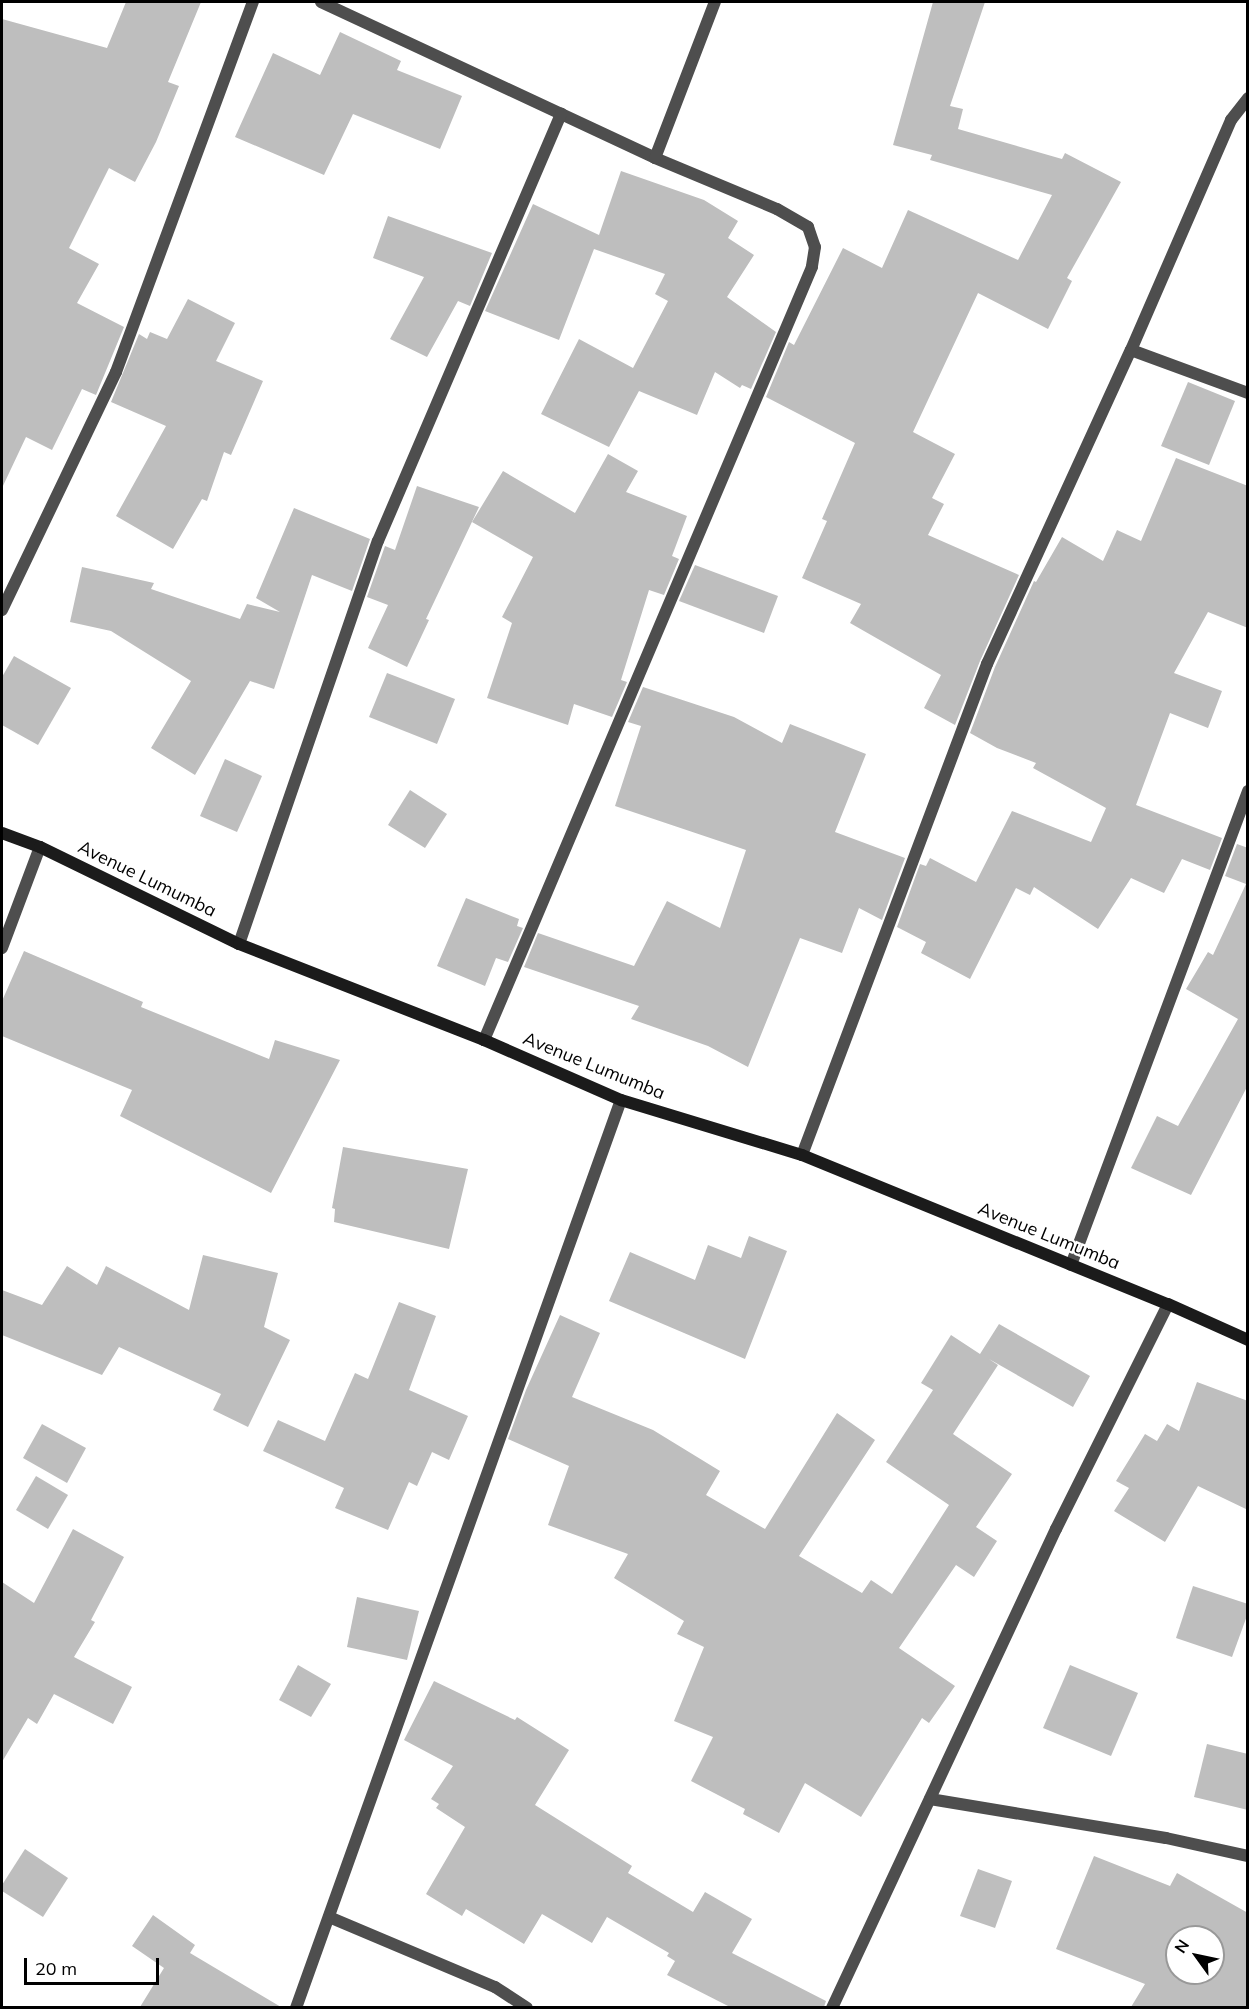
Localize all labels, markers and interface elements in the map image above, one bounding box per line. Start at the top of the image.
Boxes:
street label: Avenue Lumumba [74,836,220,922]
street label: Avenue Lumumba [520,1028,668,1104]
street label: Avenue Lumumba [975,1198,1123,1274]
north arrow [1165,1925,1225,1985]
text: N [1170,1936,1193,1957]
scale bar [27,1946,162,1984]
text: 20 m [35,1957,77,1980]

